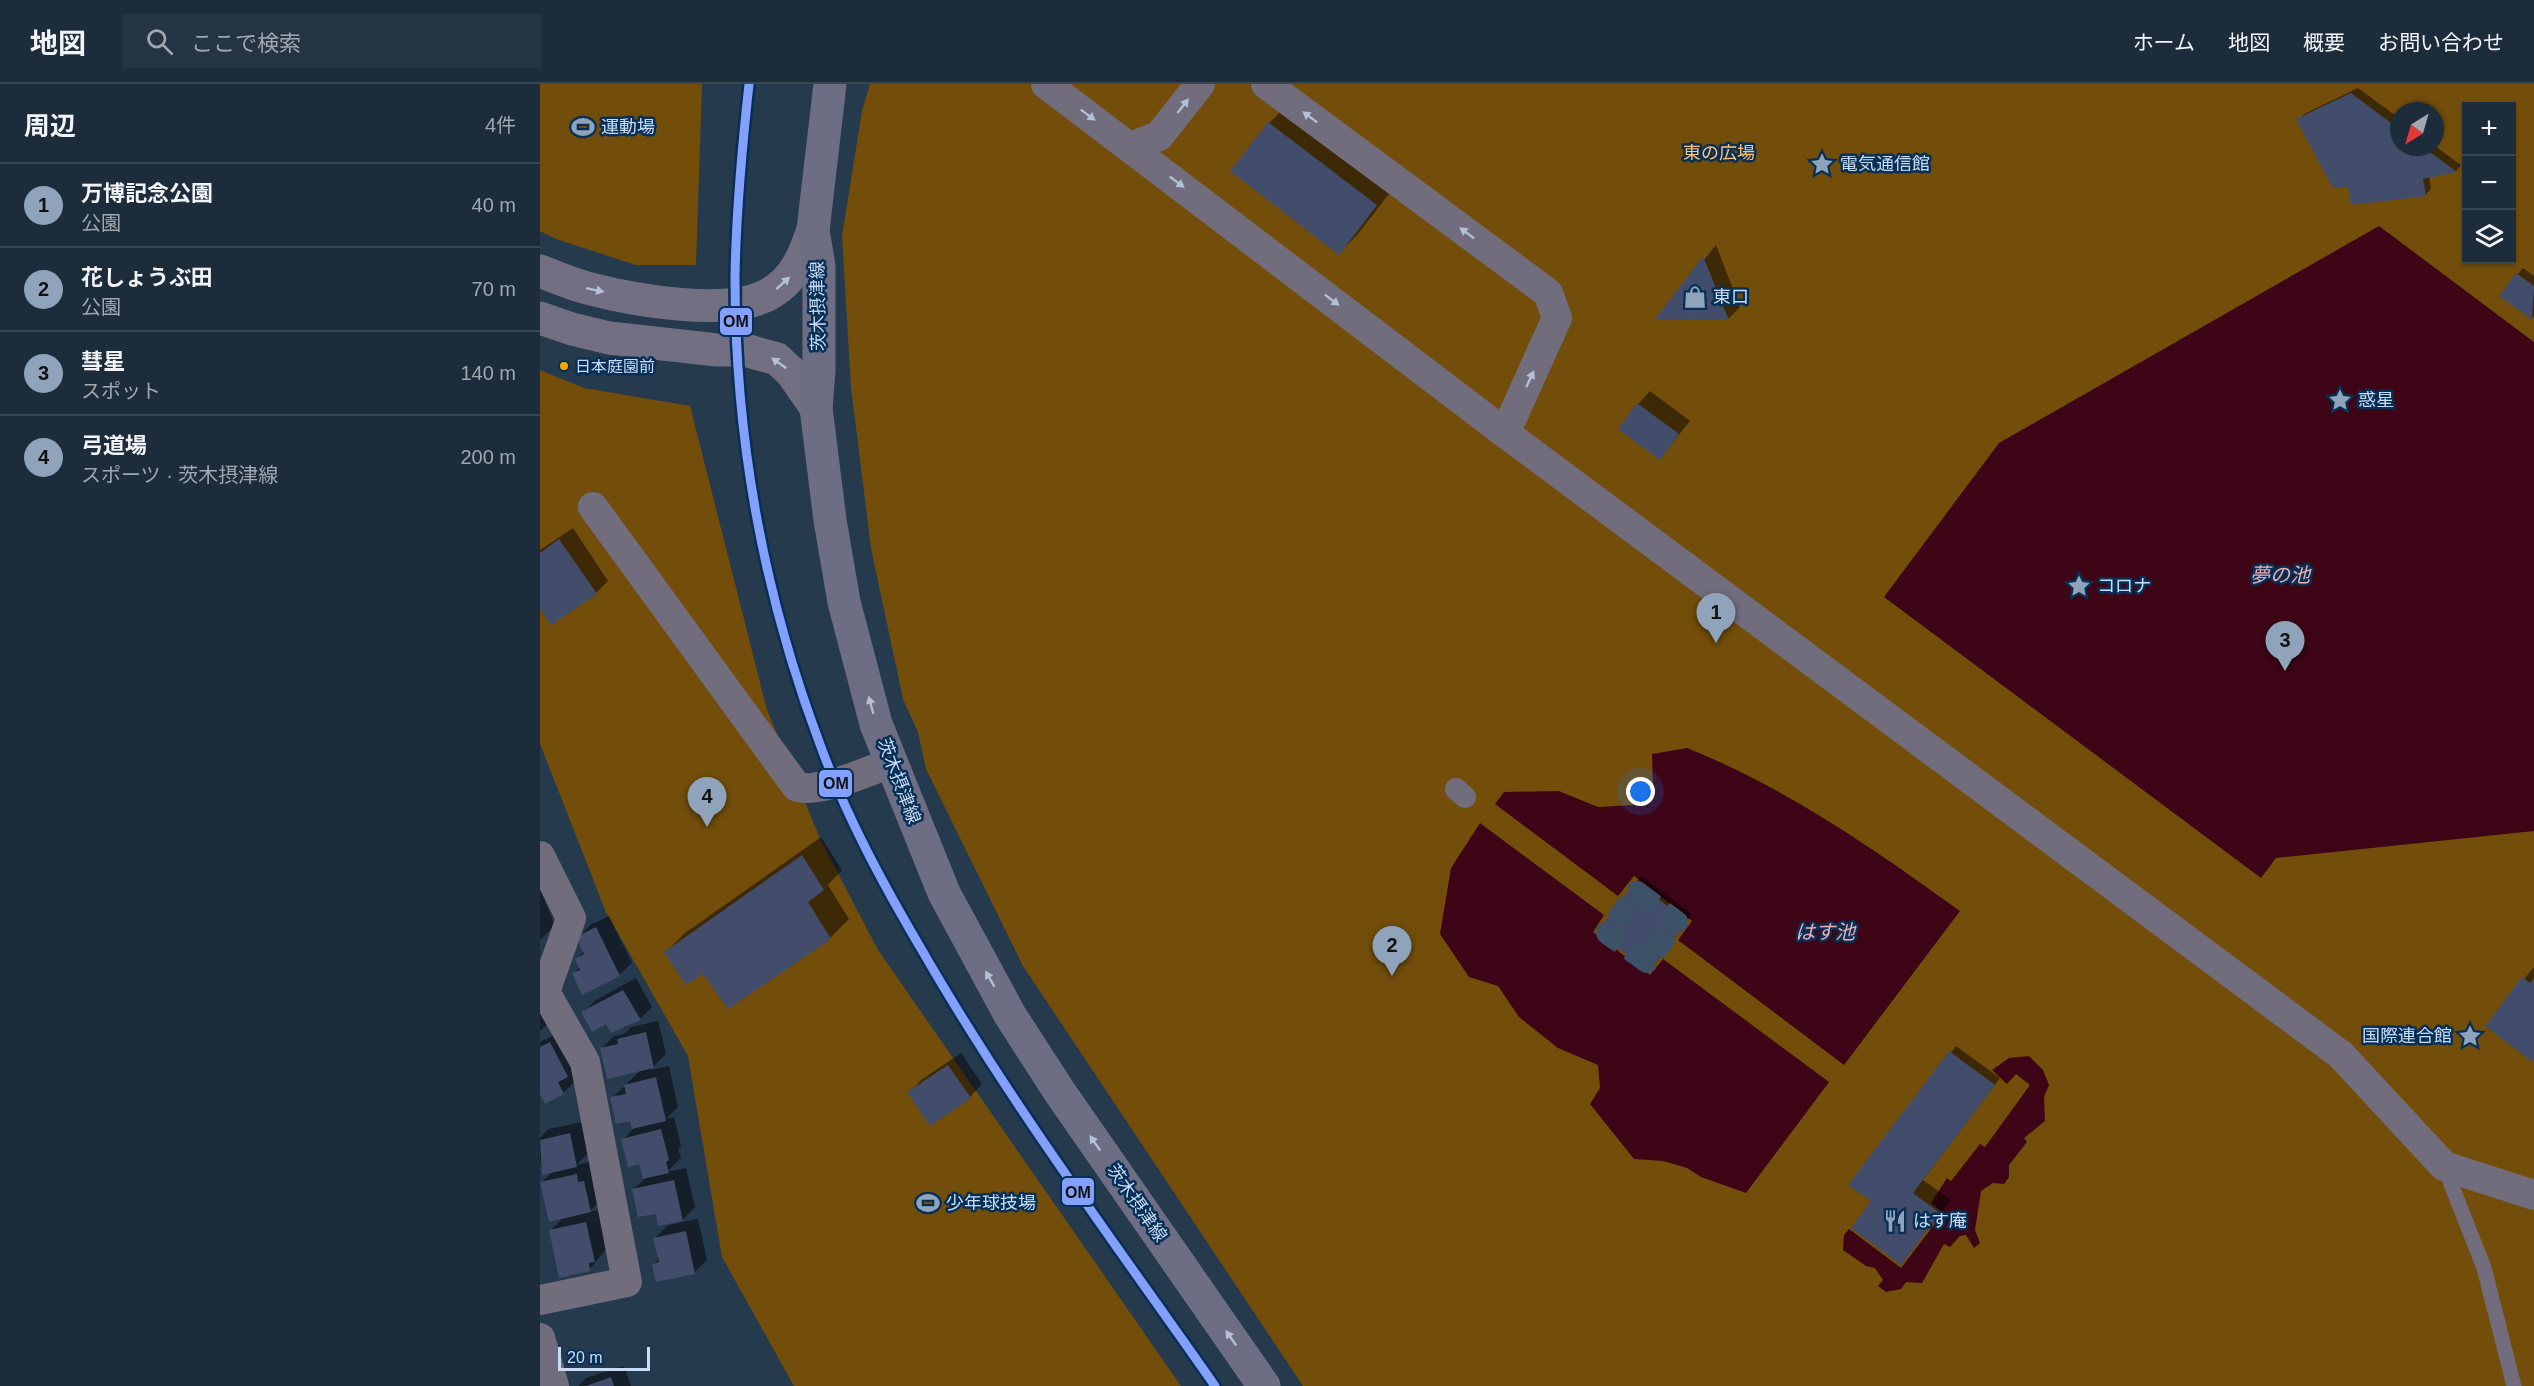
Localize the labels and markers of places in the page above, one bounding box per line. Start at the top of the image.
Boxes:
sports icon: 運動場 [570,114,596,140]
place label: 運動場 [601,117,655,137]
place icon: 電気通信館 [1809,151,1835,177]
place label: 電気通信館 [1840,154,1930,174]
shop icon: 東口 [1682,284,1708,310]
place label: 東口 [1713,287,1749,307]
place label: 日本庭園前 [575,358,655,375]
marker: 日本庭園前 [558,360,570,372]
place icon: 惑星 [2327,387,2353,413]
place label: 惑星 [2358,390,2394,410]
place icon: コロナ [2066,573,2092,599]
place label: コロナ [2097,576,2151,596]
pin: 1 [1696,594,1736,643]
pin: 3 [2266,622,2304,671]
pin: 4 [688,778,726,827]
pin: 2 [1372,926,1412,976]
place icon: 国際連合館 [2457,1023,2483,1049]
place label: 国際連合館 [2362,1026,2452,1046]
sports icon: 少年球技場 [915,1190,941,1216]
place label: 少年球技場 [946,1193,1036,1213]
restaurant icon: はす庵 [1882,1208,1908,1234]
place label: はす庵 [1913,1211,1967,1231]

